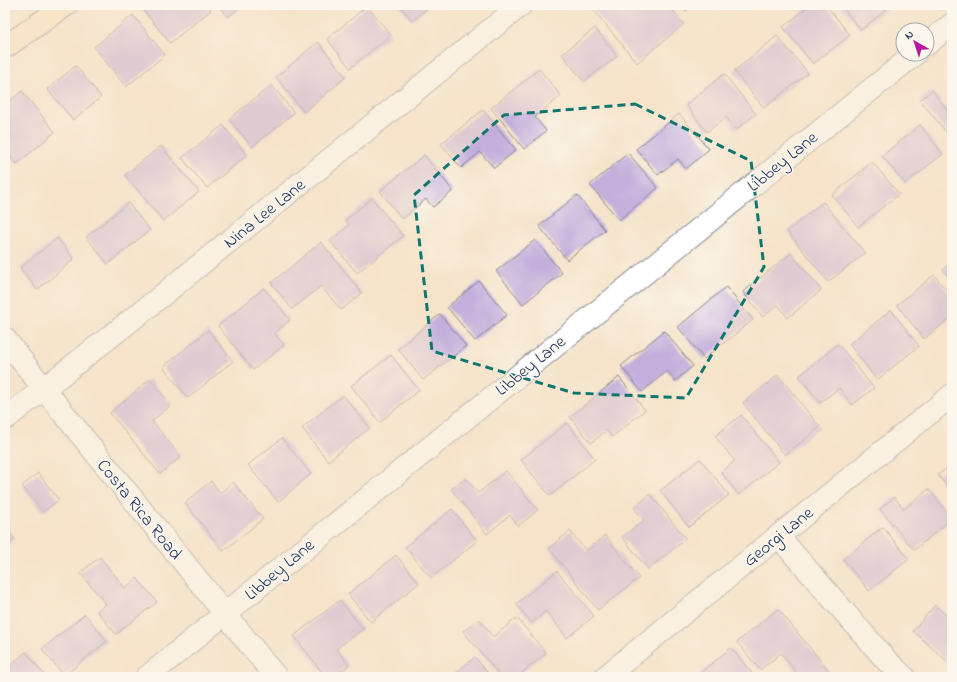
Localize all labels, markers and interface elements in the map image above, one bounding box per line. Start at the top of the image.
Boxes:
north arrow [895,22,935,62]
text: N [901,26,917,44]
street label: Libbey Lane [742,125,825,199]
street label: Nina Lee Lane [219,173,313,256]
street label: Libbey Lane [490,329,573,403]
street label: Costa Rica Road [90,454,187,566]
street label: Georgi Lane [739,501,821,575]
street label: Libbey Lane [240,533,322,608]

